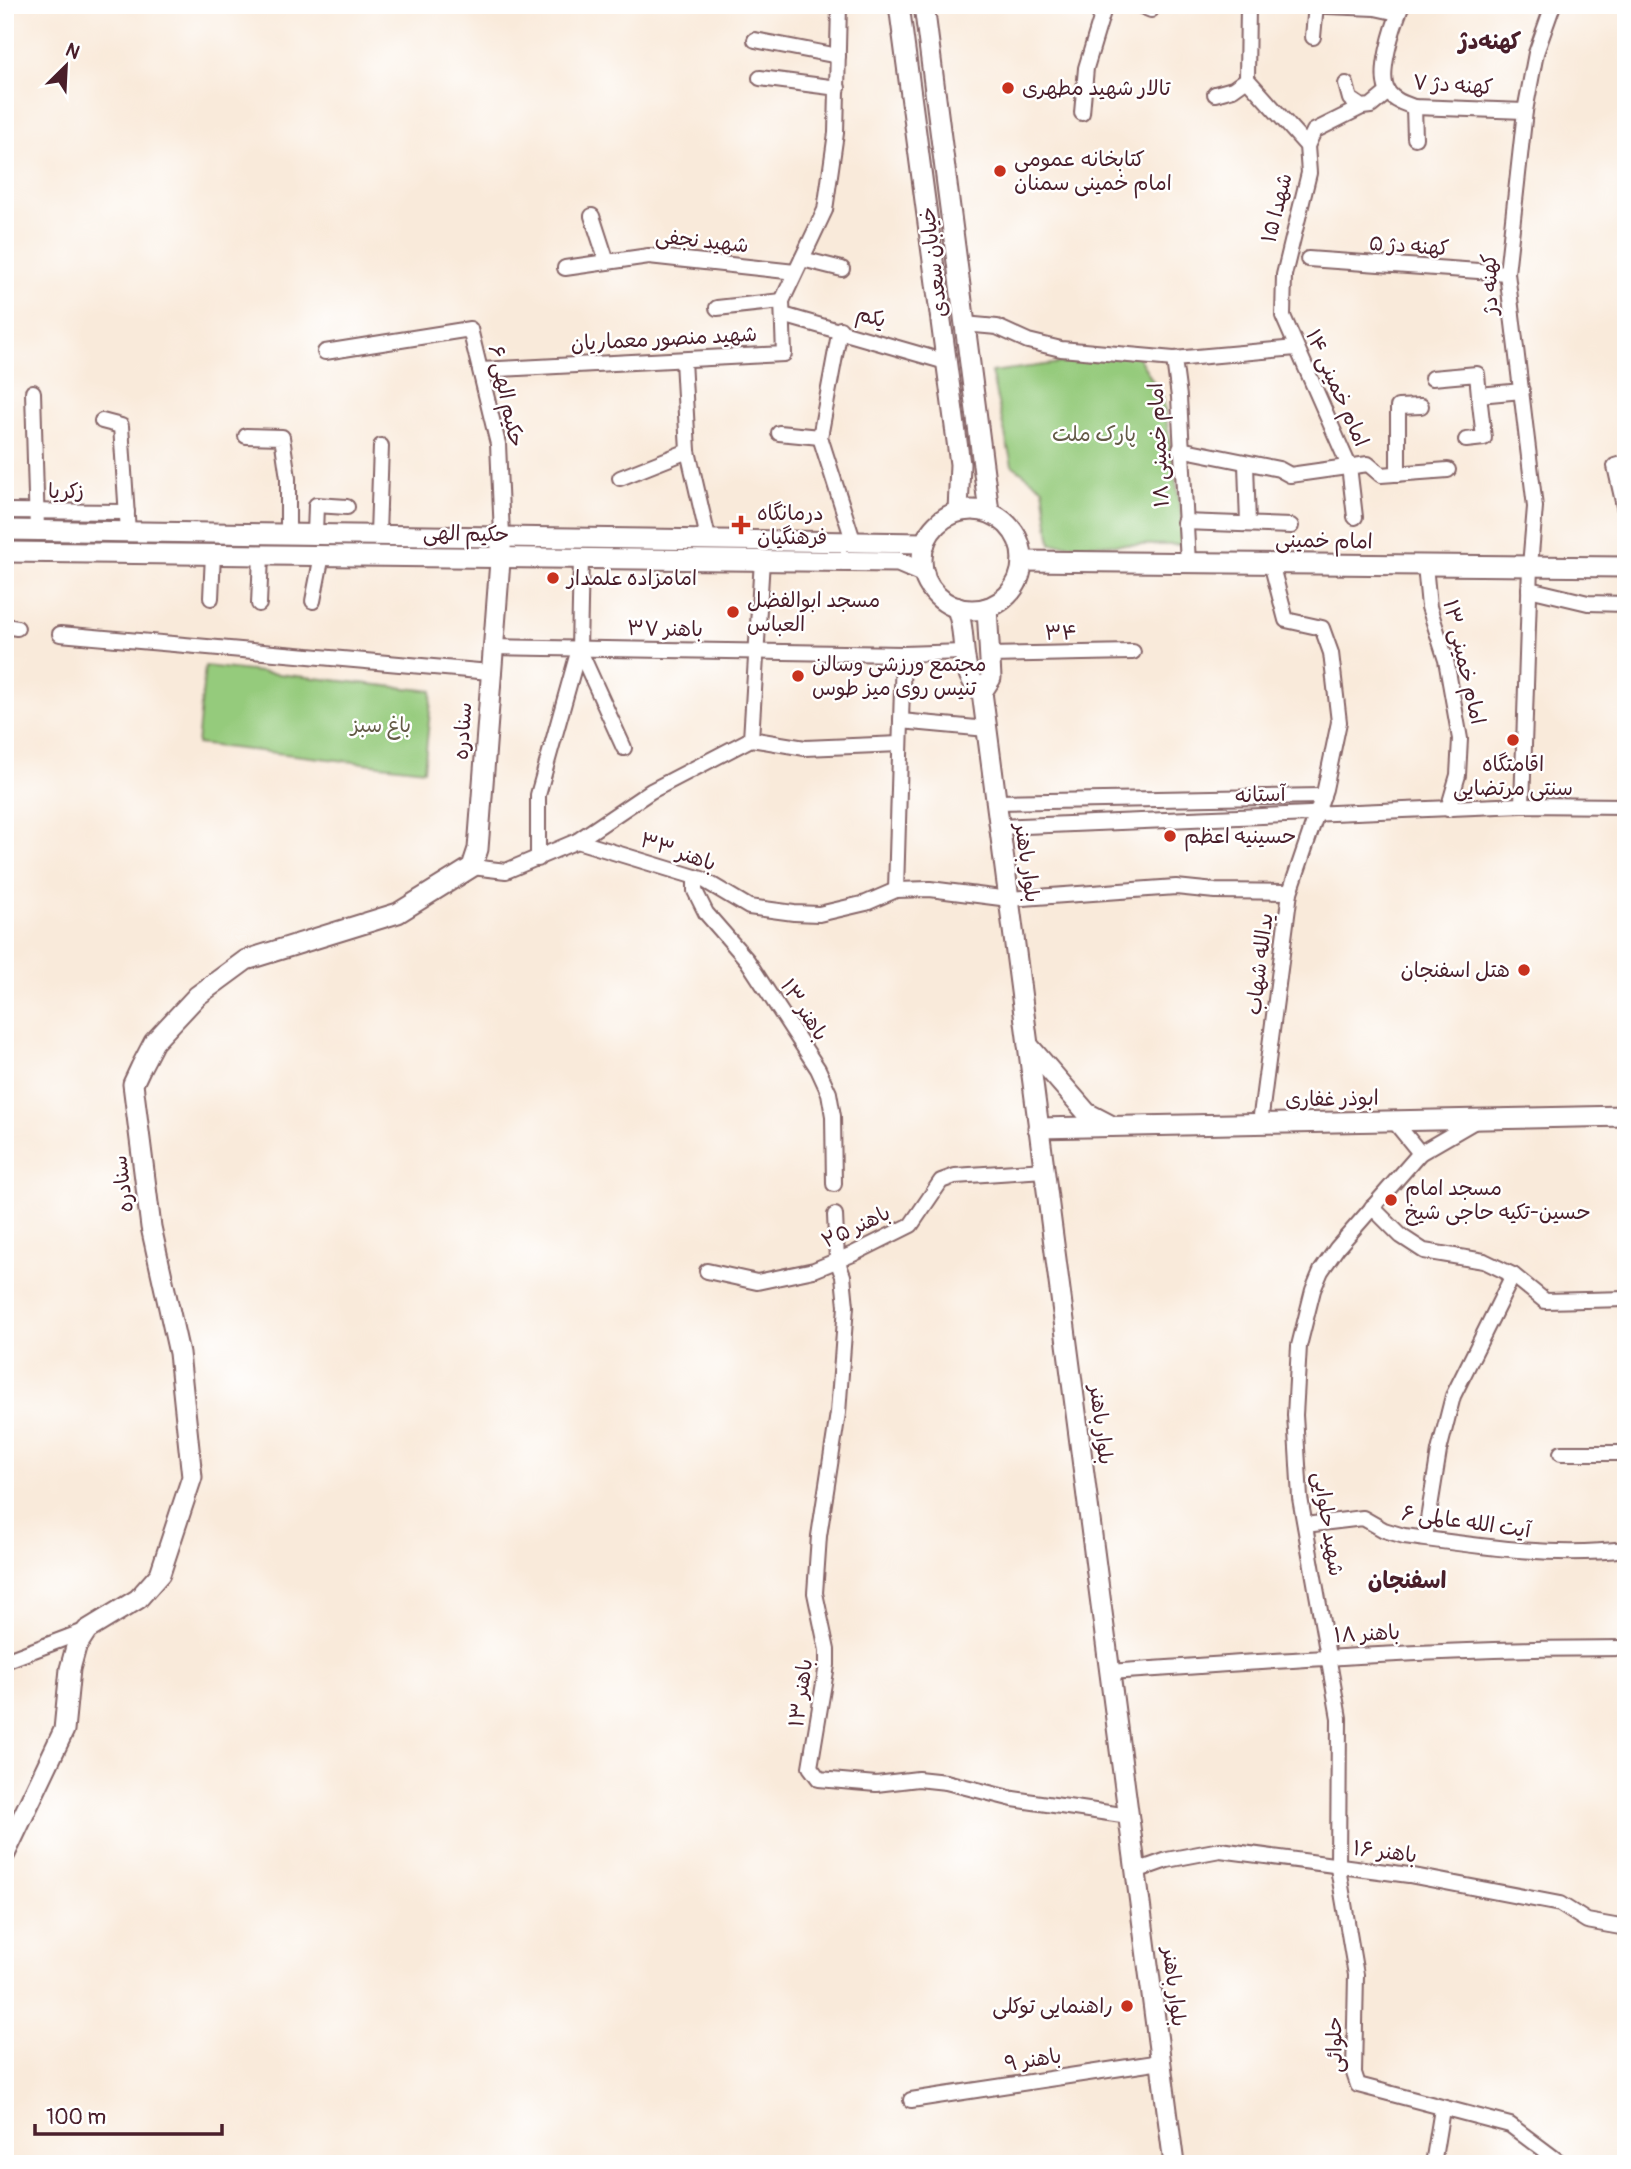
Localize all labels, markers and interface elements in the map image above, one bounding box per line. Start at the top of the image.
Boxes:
district label: کهنه‌دژ [1457,27,1522,56]
north arrow [32,32,102,102]
text: N [62,38,83,65]
street label: کهنه دژ ۷ [1412,69,1494,101]
place label: تالار شهید مطهری [1022,75,1171,102]
marker: تالار شهید مطهری [1000,80,1016,96]
place label: کتابخانه عمومی امام خمینی سمنان [1014,146,1172,199]
marker: کتابخانه عمومی امام خمینی سمنان [992,163,1008,179]
street label: شهدا ۱۵ [1255,170,1299,246]
street label: خیابان سعدی [914,205,954,319]
street label: شهید نجفی [654,223,750,259]
street label: کهنه دژ ۵ [1368,230,1450,262]
street label: کهنه دژ [1476,253,1504,317]
street label: یکم [852,300,889,336]
street label: شهید منصور معماریان [570,321,758,357]
street label: امام خمینی ۱۴ [1297,325,1375,452]
street label: حکیم الهی ۶ [480,342,530,450]
street label: امام خمینی ۱۸ [1142,382,1178,508]
park label: پارک ملت [1052,421,1136,448]
street label: زکریا [48,478,84,505]
place label: درمانگاه فرهنگیان [757,500,827,551]
marker: درمانگاه فرهنگیان [731,515,751,535]
street label: حکیم الهی [423,520,509,550]
street label: امام خمینی [1275,527,1373,557]
place label: امامزاده علمدار [565,565,697,592]
marker: امامزاده علمدار [545,570,561,586]
place label: مسجد ابوالفضل العباس [747,587,880,638]
street label: امام خمینی ۱۳ [1435,597,1491,727]
marker: مسجد ابوالفضل العباس [725,604,741,620]
street label: باهنر ۳۷ [627,615,703,643]
street label: ۳۴ [1044,619,1078,647]
place label: مجتمع ورزشی وسالن تنیس روی میز طوس [812,651,986,702]
marker: مجتمع ورزشی وسالن تنیس روی میز طوس [790,668,806,684]
street label: سنادره [448,701,478,761]
park label: باغ سبز [349,712,411,740]
marker: اقامتگاه سنتی مرتضایی [1505,732,1521,748]
place label: اقامتگاه سنتی مرتضایی [1453,751,1573,802]
street label: آستانه [1234,781,1287,809]
street label: بلوار باهنر [1008,820,1046,904]
place label: حسینیه اعظم [1184,823,1296,852]
street label: باهنر ۳۳ [637,826,719,878]
marker: حسینیه اعظم [1162,828,1178,844]
street label: یدالله شهاب [1240,911,1280,1017]
place label: هتل اسفنجان [1400,957,1510,984]
marker: هتل اسفنجان [1516,962,1532,978]
street label: باهنر ۱۳ [774,974,834,1046]
street label: ابوذر غفاری [1285,1085,1379,1113]
street label: سنادره [106,1154,140,1214]
place label: مسجد امام حسین-تکیه حاجی شیخ [1405,1175,1591,1226]
marker: مسجد امام حسین-تکیه حاجی شیخ [1383,1192,1399,1208]
street label: باهنر ۲۵ [817,1199,895,1255]
street label: بلوار باهنر [1083,1382,1119,1466]
street label: شهید حلوایی [1306,1470,1350,1578]
street label: آیت الله عالمی ۶ [1400,1500,1533,1545]
district label: اسفنجان [1368,1566,1446,1595]
street label: باهنر ۱۸ [1333,1619,1401,1649]
street label: باهنر ۱۳ [783,1657,819,1729]
street label: باهنر ۱۶ [1351,1835,1419,1869]
street label: بلوار باهنر [1156,1944,1192,2028]
place label: راهنمایی توکلی [992,1993,1113,2020]
marker: راهنمایی توکلی [1119,1998,1135,2014]
street label: حلوائی [1321,2017,1349,2073]
street label: باهنر ۹ [1003,2042,1063,2078]
scale bar [35,2092,222,2136]
text: 100 m [46,2104,106,2131]

